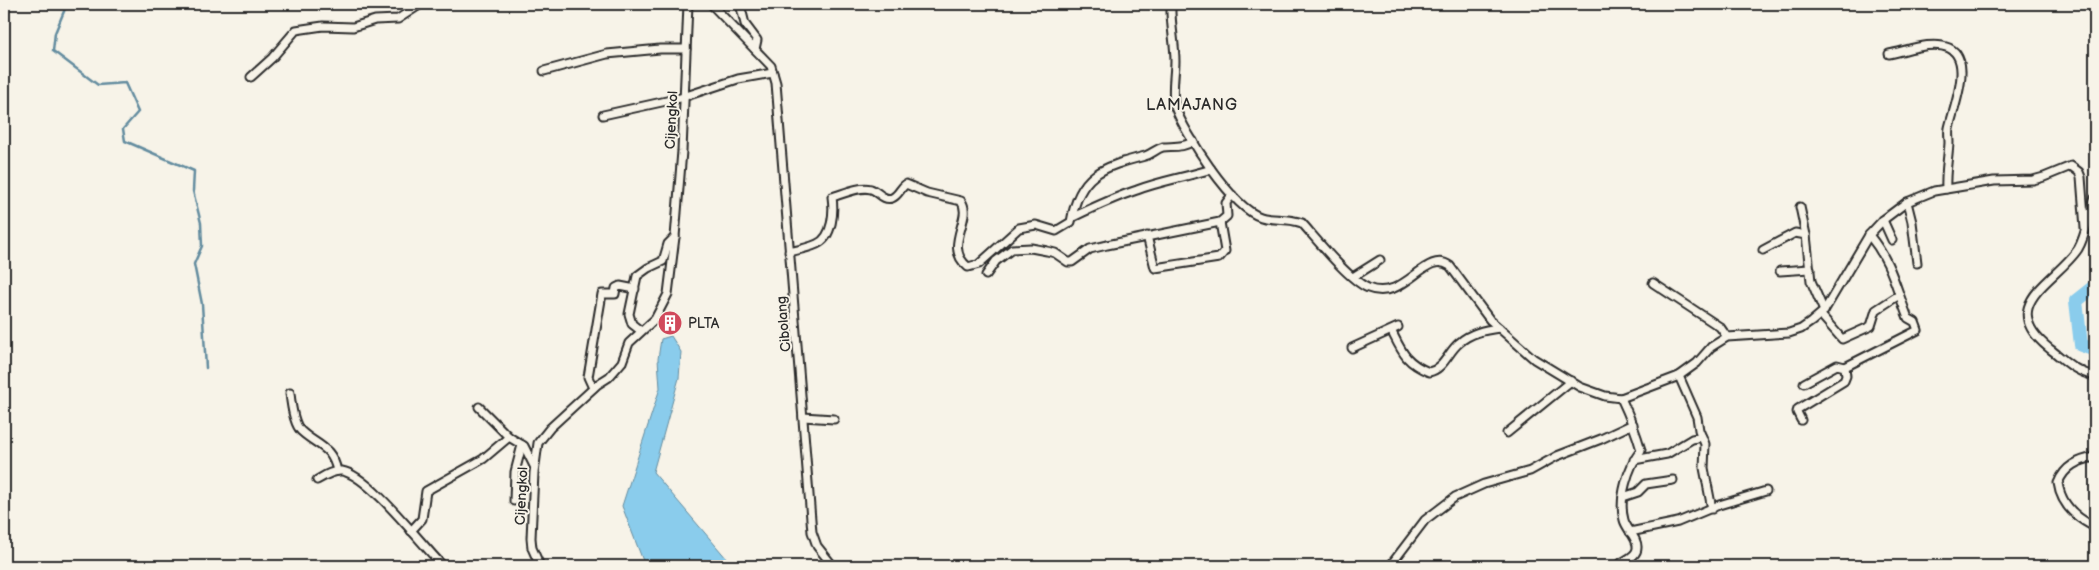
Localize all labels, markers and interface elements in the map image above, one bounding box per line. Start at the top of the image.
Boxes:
street label: Cijengkol [661,90,682,150]
district label: LAMAJANG [1146,96,1238,115]
street label: Cibolang [773,295,794,353]
building icon: PLTA [657,310,683,336]
place label: PLTA [688,315,720,332]
street label: Cijengkol [511,466,532,526]

